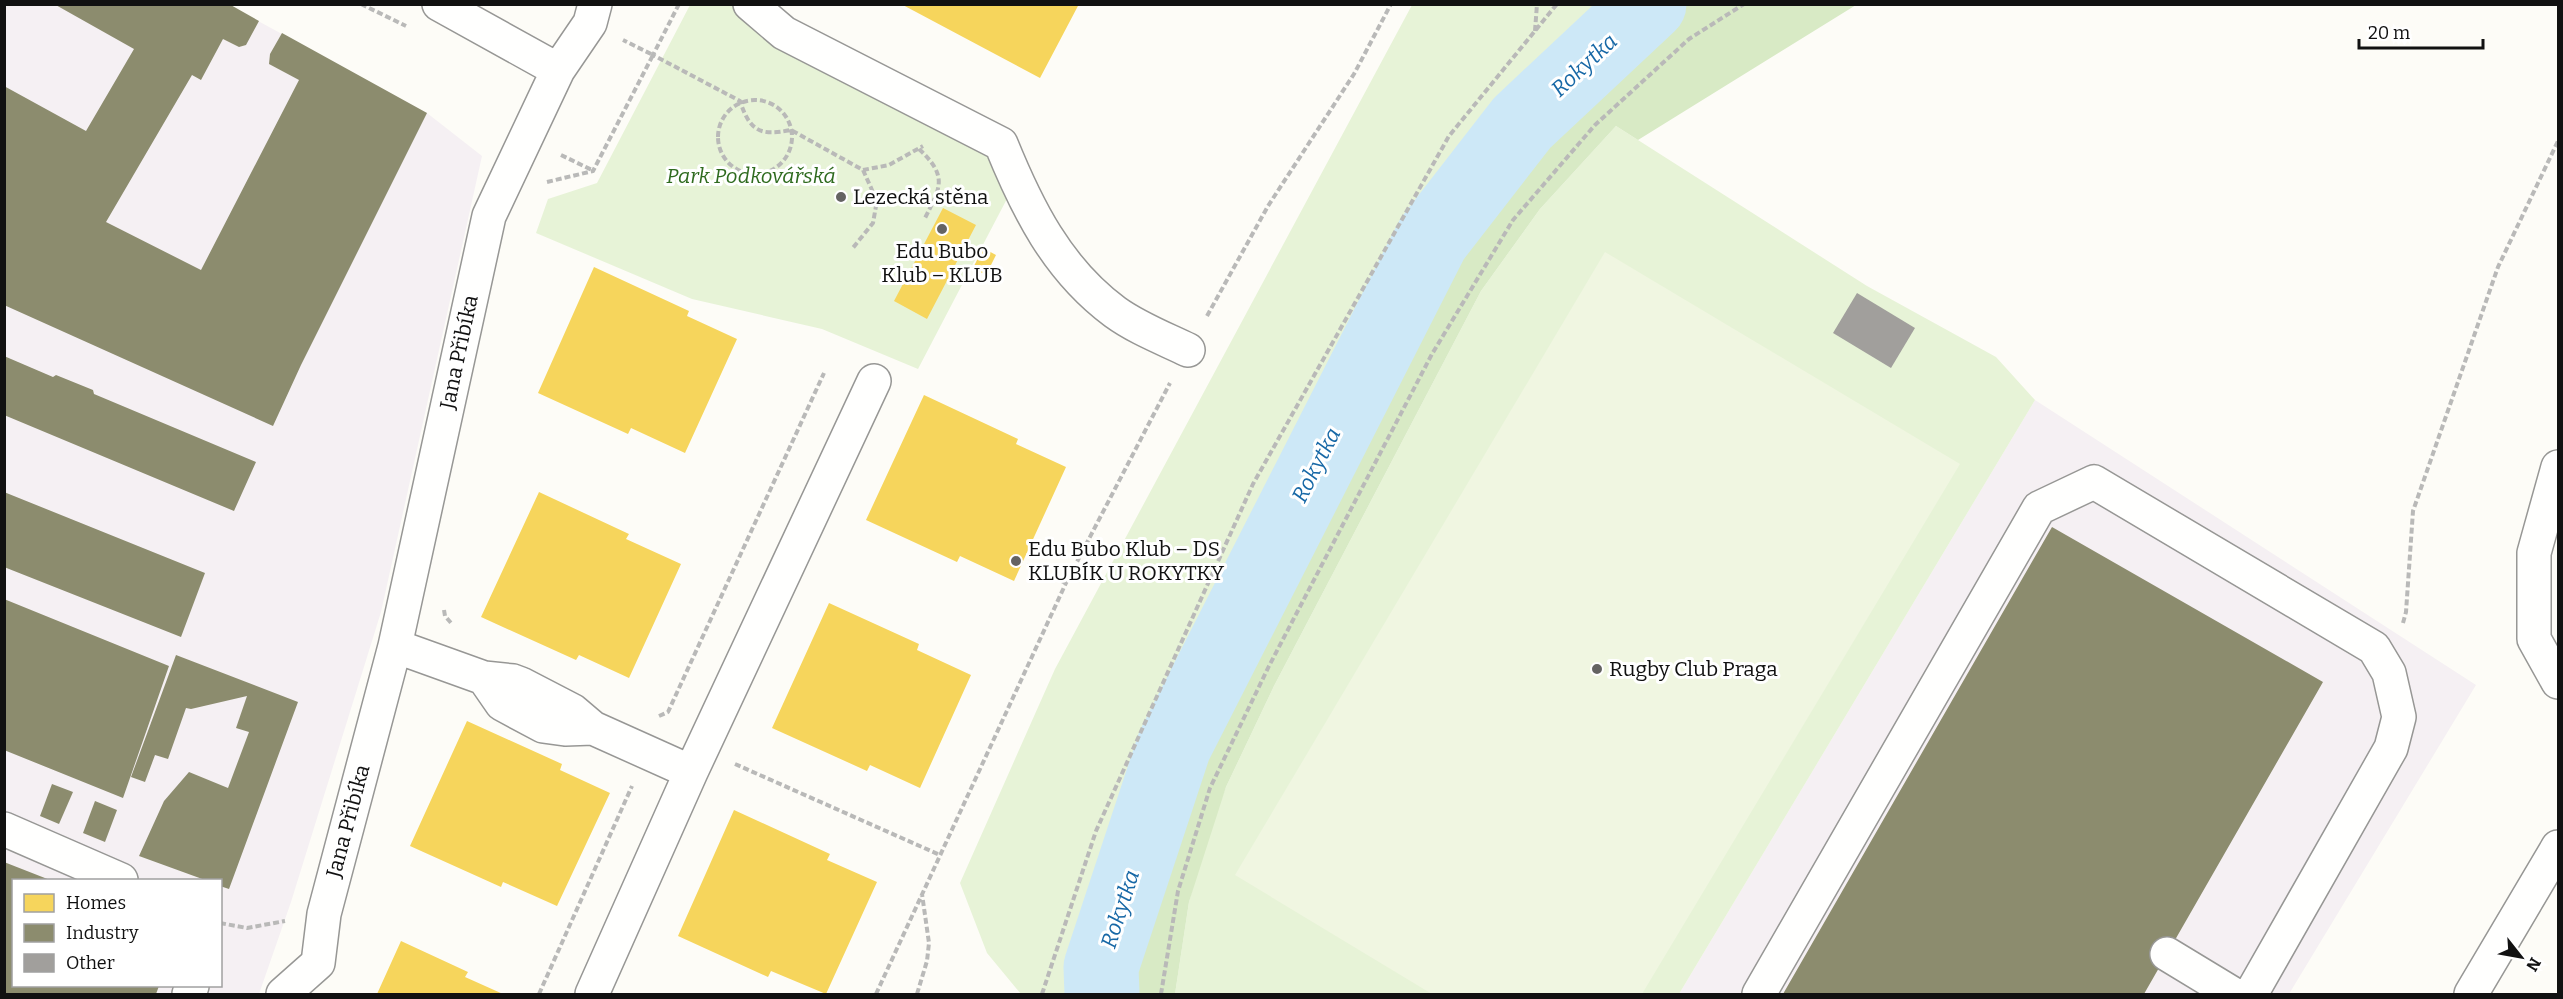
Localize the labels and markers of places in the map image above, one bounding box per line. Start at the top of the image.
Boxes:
place label: Lezecká stěna [853,184,989,210]
marker: Lezecká stěna [834,190,848,204]
marker: Edu Bubo Klub – KLUB [935,222,949,236]
place label: Edu Bubo Klub – KLUB [881,238,1003,288]
place label: Edu Bubo Klub – DS KLUBÍK U ROKYTKY [1028,536,1225,586]
marker: Edu Bubo Klub – DS KLUBÍK U ROKYTKY [1009,554,1023,568]
place label: Rugby Club Praga [1609,656,1778,682]
marker: Rugby Club Praga [1590,662,1604,676]

